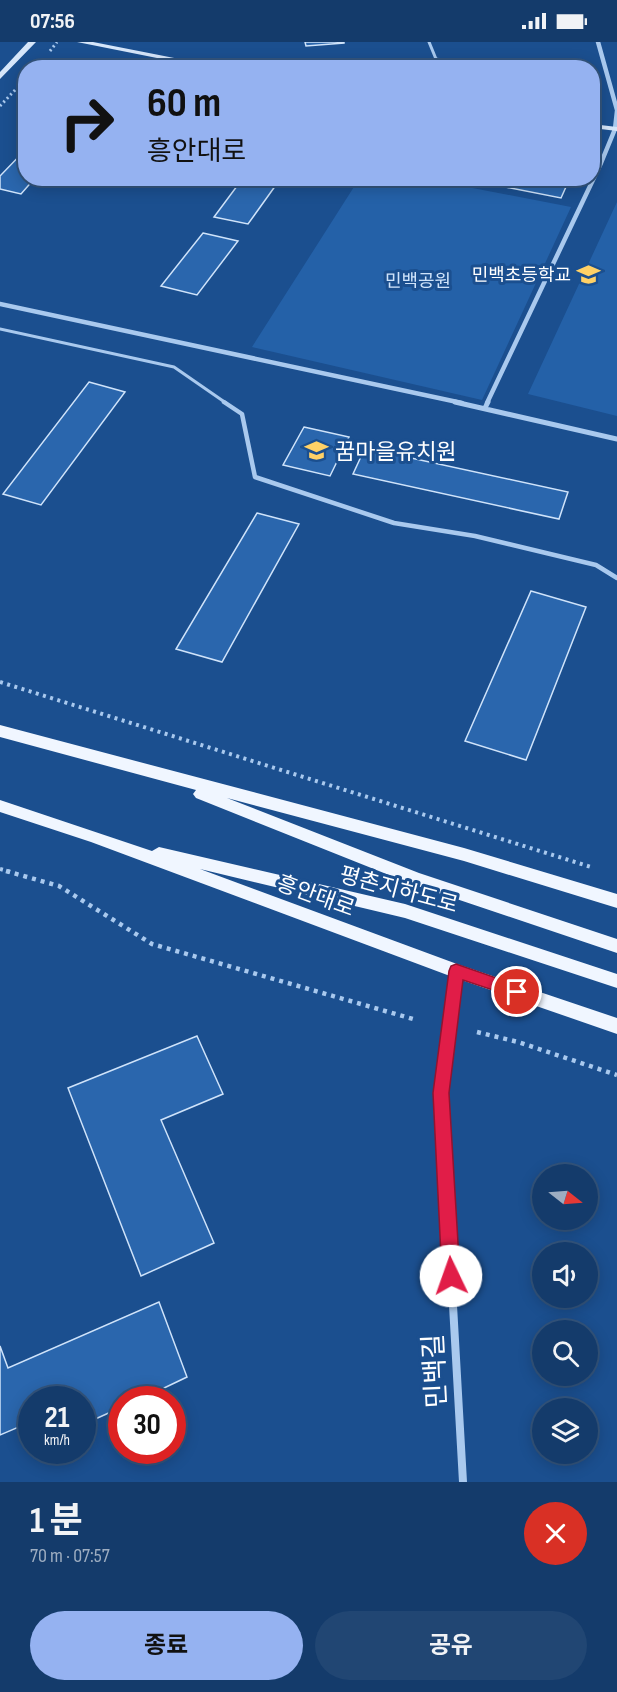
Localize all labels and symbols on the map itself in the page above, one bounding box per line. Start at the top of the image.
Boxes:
school or university icon: 민백초등학교 [576,262,602,288]
place label: 민백초등학교 [472,265,571,286]
park label: 민백공원 [385,271,451,292]
school or university icon: 꿈마을유치원 [304,438,330,464]
place label: 꿈마을유치원 [335,439,456,466]
street label: 평촌지하도로 [336,862,461,919]
street label: 흥안대로 [273,870,358,923]
pin [491,966,542,1017]
north arrow [532,1164,598,1230]
position arrow [419,1244,483,1308]
street label: 민백길 [418,1333,454,1409]
speed limit sign: 30 [108,1386,186,1464]

